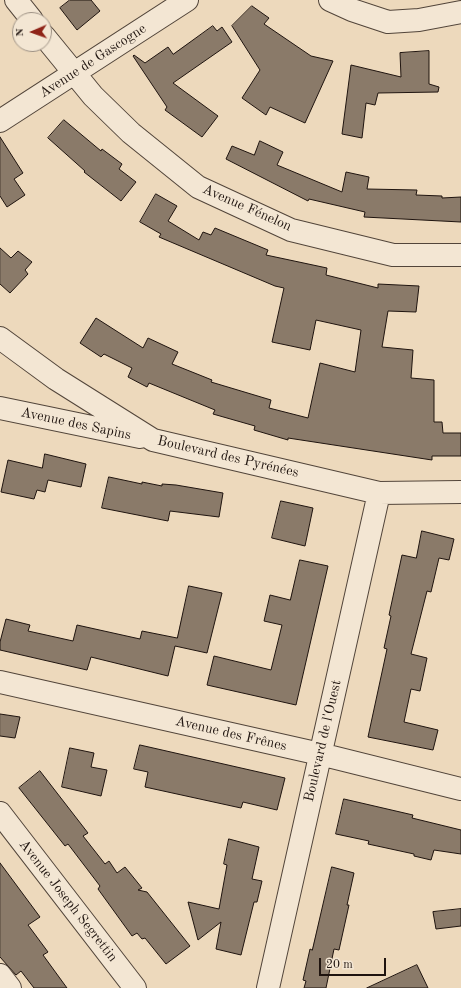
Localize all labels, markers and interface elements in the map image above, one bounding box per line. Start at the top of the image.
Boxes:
north arrow [12,12,52,52]
street label: Avenue de Gascogne [37,20,149,102]
text: N [15,28,26,37]
street label: Avenue Fénelon [200,181,294,235]
street label: Avenue des Sapins [19,404,133,444]
street label: Boulevard des Pyrénées [156,433,300,481]
street label: Boulevard de l'Ouest [301,678,345,804]
street label: Avenue des Frênes [174,713,288,755]
street label: Avenue Joseph Segrettin [15,837,121,965]
scale bar [321,950,388,976]
text: 20 m [326,959,353,971]

